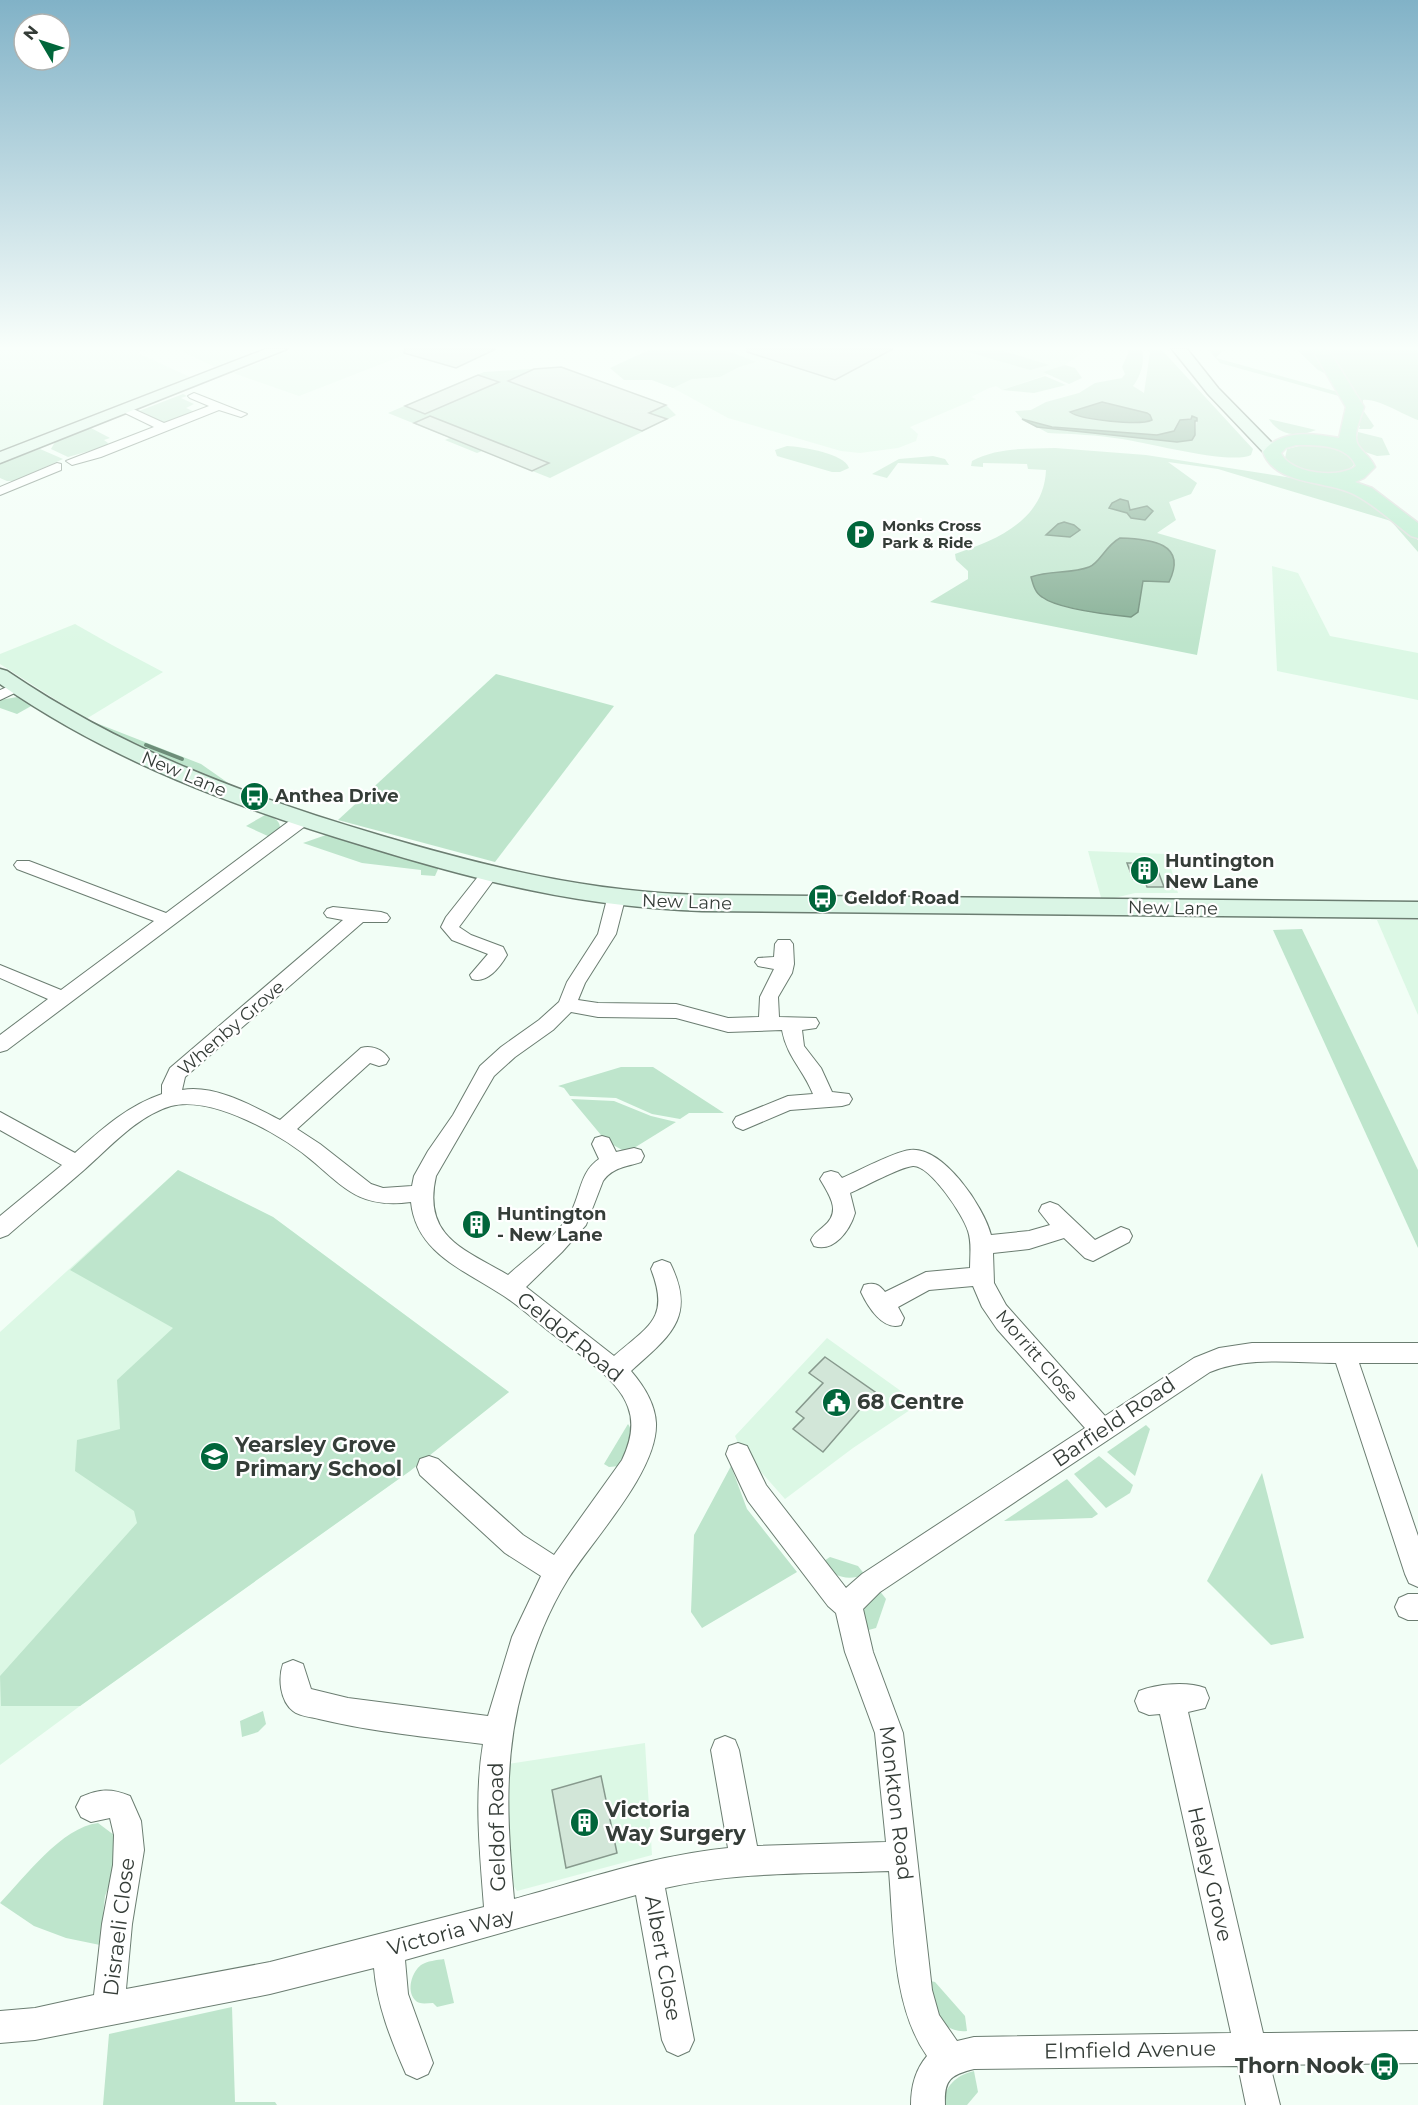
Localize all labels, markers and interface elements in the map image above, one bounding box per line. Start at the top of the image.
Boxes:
north arrow [12,12,72,72]
text: N [19,22,42,44]
place label: Monks Cross Park & Ride [882,516,981,552]
parking icon: Monks Cross Park & Ride [845,519,877,551]
street label: New Lane [138,746,230,802]
bus stop icon: Anthea Drive [238,780,270,812]
place label: Anthea Drive [274,785,399,807]
place label: Huntington New Lane [1165,850,1274,893]
building icon: Huntington New Lane [1128,855,1160,887]
bus stop icon: Geldof Road [807,882,839,914]
place label: Geldof Road [844,887,959,909]
street label: New Lane [642,889,733,915]
street label: New Lane [1128,896,1218,920]
street label: Whenby Grove [173,976,289,1080]
place label: Huntington - New Lane [497,1203,606,1246]
building icon: Huntington - New Lane [460,1208,492,1240]
street label: Geldof Road [512,1286,629,1387]
street label: Morritt Close [991,1305,1083,1407]
street label: Barfield Road [1048,1371,1180,1472]
public building icon: 68 Centre [820,1386,852,1418]
place label: 68 Centre [857,1389,964,1414]
place label: Yearsley Grove Primary School [234,1432,402,1481]
school or university icon: Yearsley Grove Primary School [198,1441,230,1473]
street label: Monkton Road [875,1724,918,1882]
street label: Geldof Road [483,1762,510,1892]
place label: Victoria Way Surgery [604,1797,746,1846]
street label: Healey Grove [1183,1804,1238,1944]
building icon: Victoria Way Surgery [568,1806,600,1838]
street label: Disraeli Close [98,1856,139,1998]
street label: Albert Close [640,1893,687,2023]
street label: Victoria Way [385,1902,518,1960]
street label: Elmfield Avenue [1044,2036,1216,2063]
bus stop icon: Thorn Nook [1369,2050,1401,2082]
place label: Thorn Nook [1235,2053,1364,2078]

